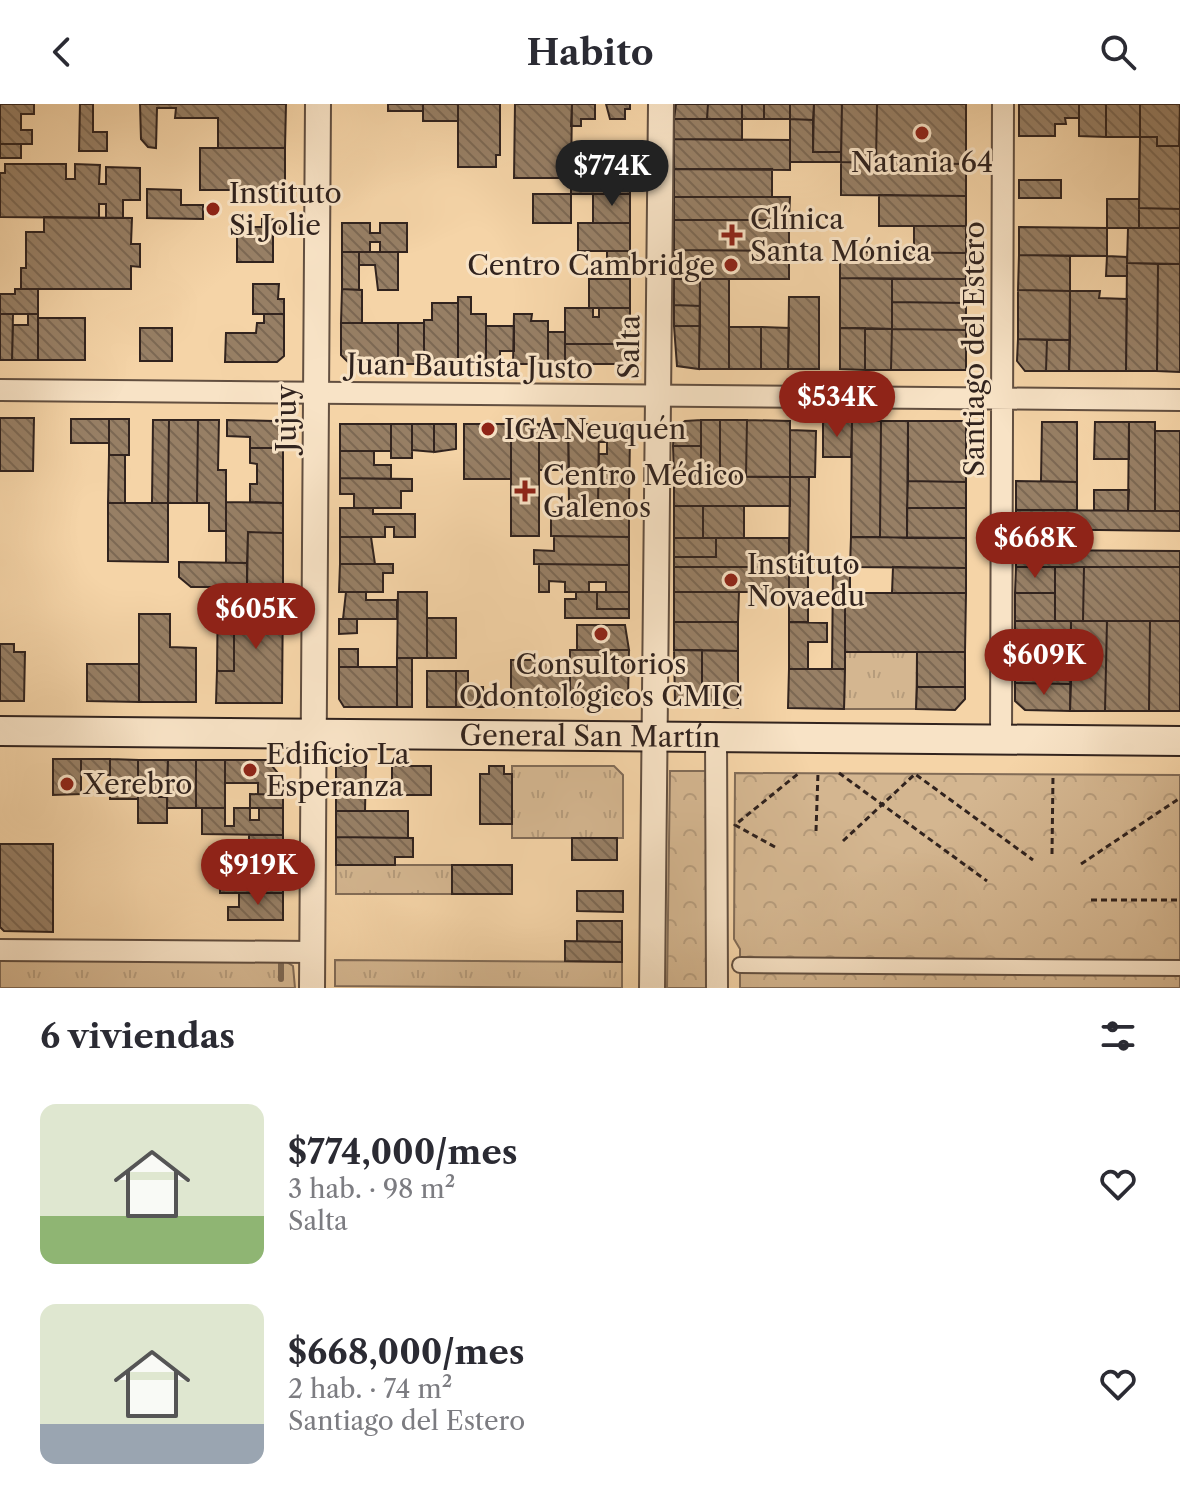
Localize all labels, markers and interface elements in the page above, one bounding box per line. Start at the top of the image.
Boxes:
icon: back [40,30,84,74]
text: Habito [526,30,654,74]
icon: search [1096,30,1140,74]
marker: Natania 64 [913,124,931,142]
pin: $774K [556,140,668,208]
place label: Natania 64 [851,145,993,179]
text: $774K [574,150,650,182]
place label: Instituto Si Jolie [229,176,342,242]
marker: Instituto Si Jolie [204,200,222,218]
place label: Clínica Santa Mónica [750,202,931,268]
street label: Santiago del Estero [957,221,991,477]
marker: Clínica Santa Mónica [721,224,743,246]
place label: Centro Cambridge [467,248,715,282]
marker: Centro Cambridge [722,256,740,274]
street label: Salta [611,314,647,379]
street label: Juan Bautista Justo [342,347,594,385]
pin: $534K [781,371,893,439]
text: $534K [797,381,877,413]
street label: Jujuy [269,384,303,456]
place label: IGA Neuquén [504,412,686,446]
marker: IGA Neuquén [479,420,497,438]
place label: Centro Médico Galenos [543,458,745,524]
marker: Centro Médico Galenos [514,480,536,502]
pin: $668K [979,512,1091,580]
text: $668K [994,522,1076,554]
place label: Instituto Novaedu [747,547,865,613]
marker: Instituto Novaedu [722,571,740,589]
pin: $605K [200,583,312,651]
text: $605K [215,593,297,625]
marker: Consultorios Odontológicos CMIC [592,625,610,643]
pin: $609K [988,629,1100,697]
text: $609K [1003,639,1085,671]
place label: Consultorios Odontológicos CMIC [459,647,743,713]
street label: General San Martín [459,718,720,754]
place label: Edificio La Esperanza [266,737,410,803]
marker: Edificio La Esperanza [241,761,259,779]
place label: Xerebro [82,767,192,801]
marker: Xerebro [58,775,76,793]
pin: $919K [202,839,314,907]
text: $919K [219,849,297,881]
icon: filters [1096,1014,1140,1058]
text: 6 viviendas [40,1015,235,1057]
text: $774,000/mes [288,1131,518,1173]
icon: home [104,1136,200,1232]
icon: heart [1096,1162,1140,1206]
text: 3 hab. · 98 m² [288,1173,455,1205]
text: Salta [288,1205,348,1237]
text: $668,000/mes [288,1331,525,1373]
icon: home [104,1336,200,1432]
icon: heart [1096,1362,1140,1406]
text: 2 hab. · 74 m² [288,1373,452,1405]
text: Santiago del Estero [288,1405,525,1437]

